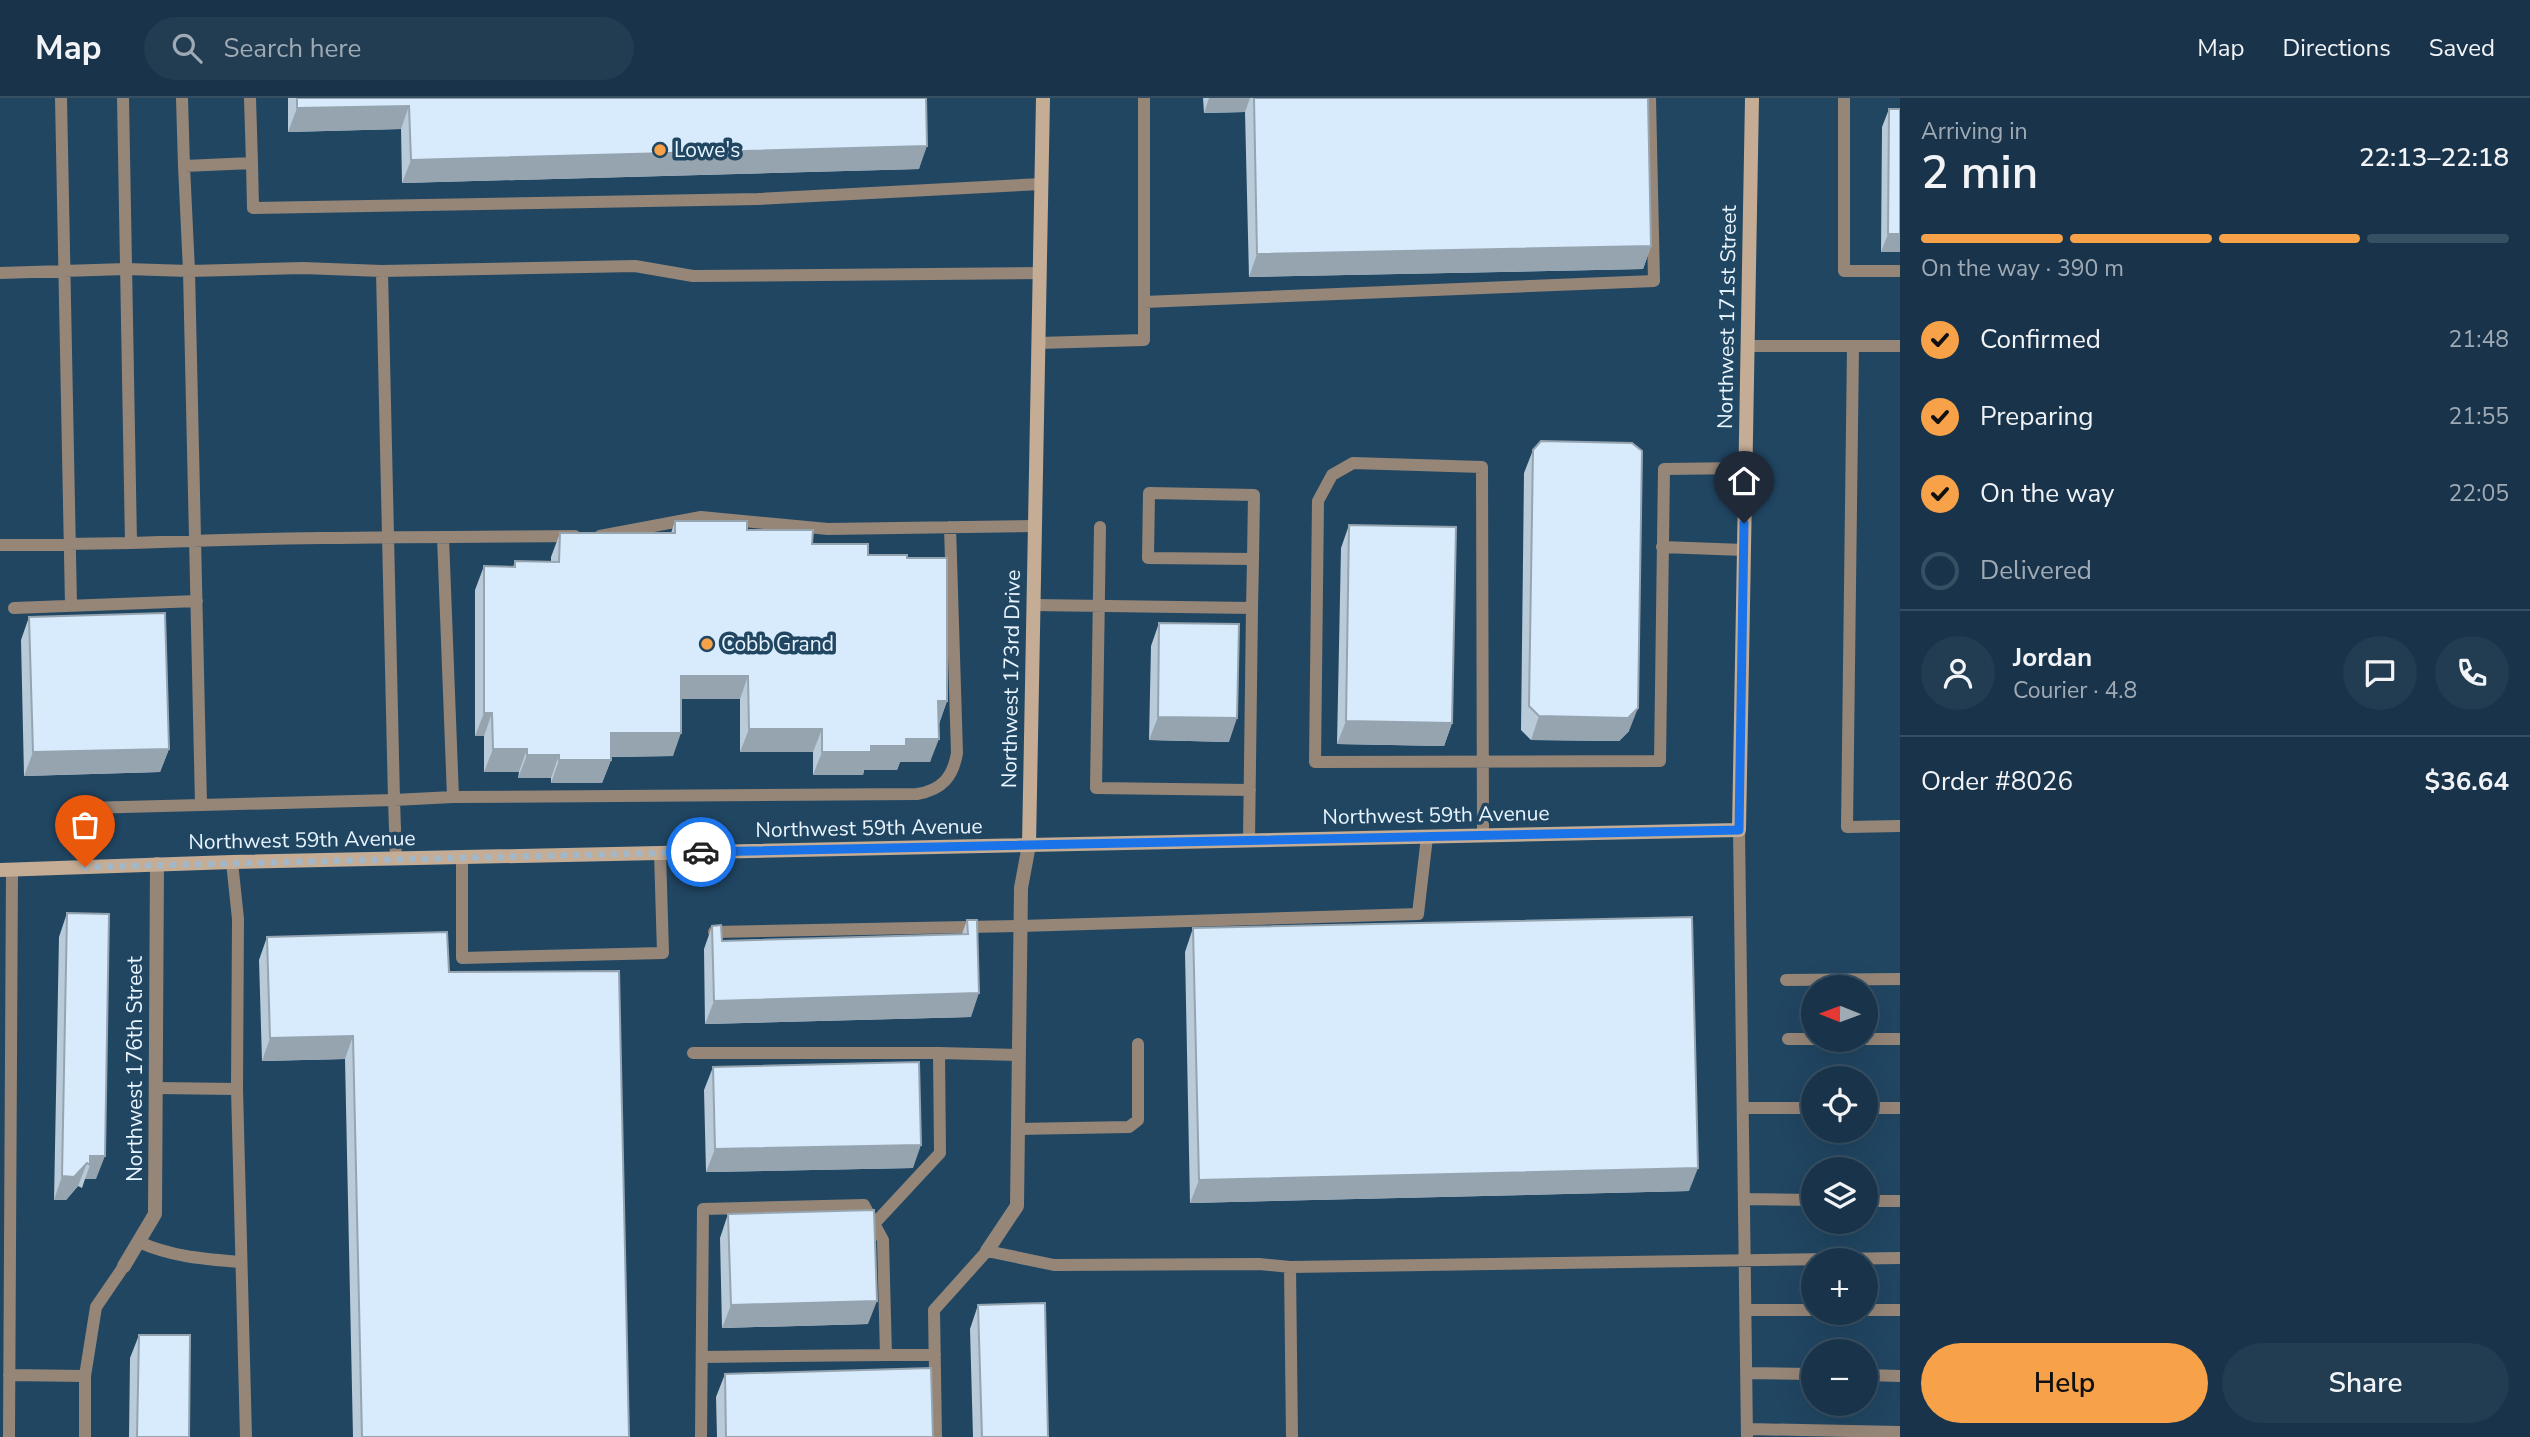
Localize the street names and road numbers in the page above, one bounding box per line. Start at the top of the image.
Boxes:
street label: Northwest 171st Street [1711,204,1743,429]
street label: Northwest 173rd Drive [995,570,1027,788]
street label: Northwest 59th Avenue [1322,799,1550,831]
street label: Northwest 59th Avenue [755,812,983,844]
street label: Northwest 59th Avenue [188,824,416,856]
street label: Northwest 176th Street [121,956,149,1182]

